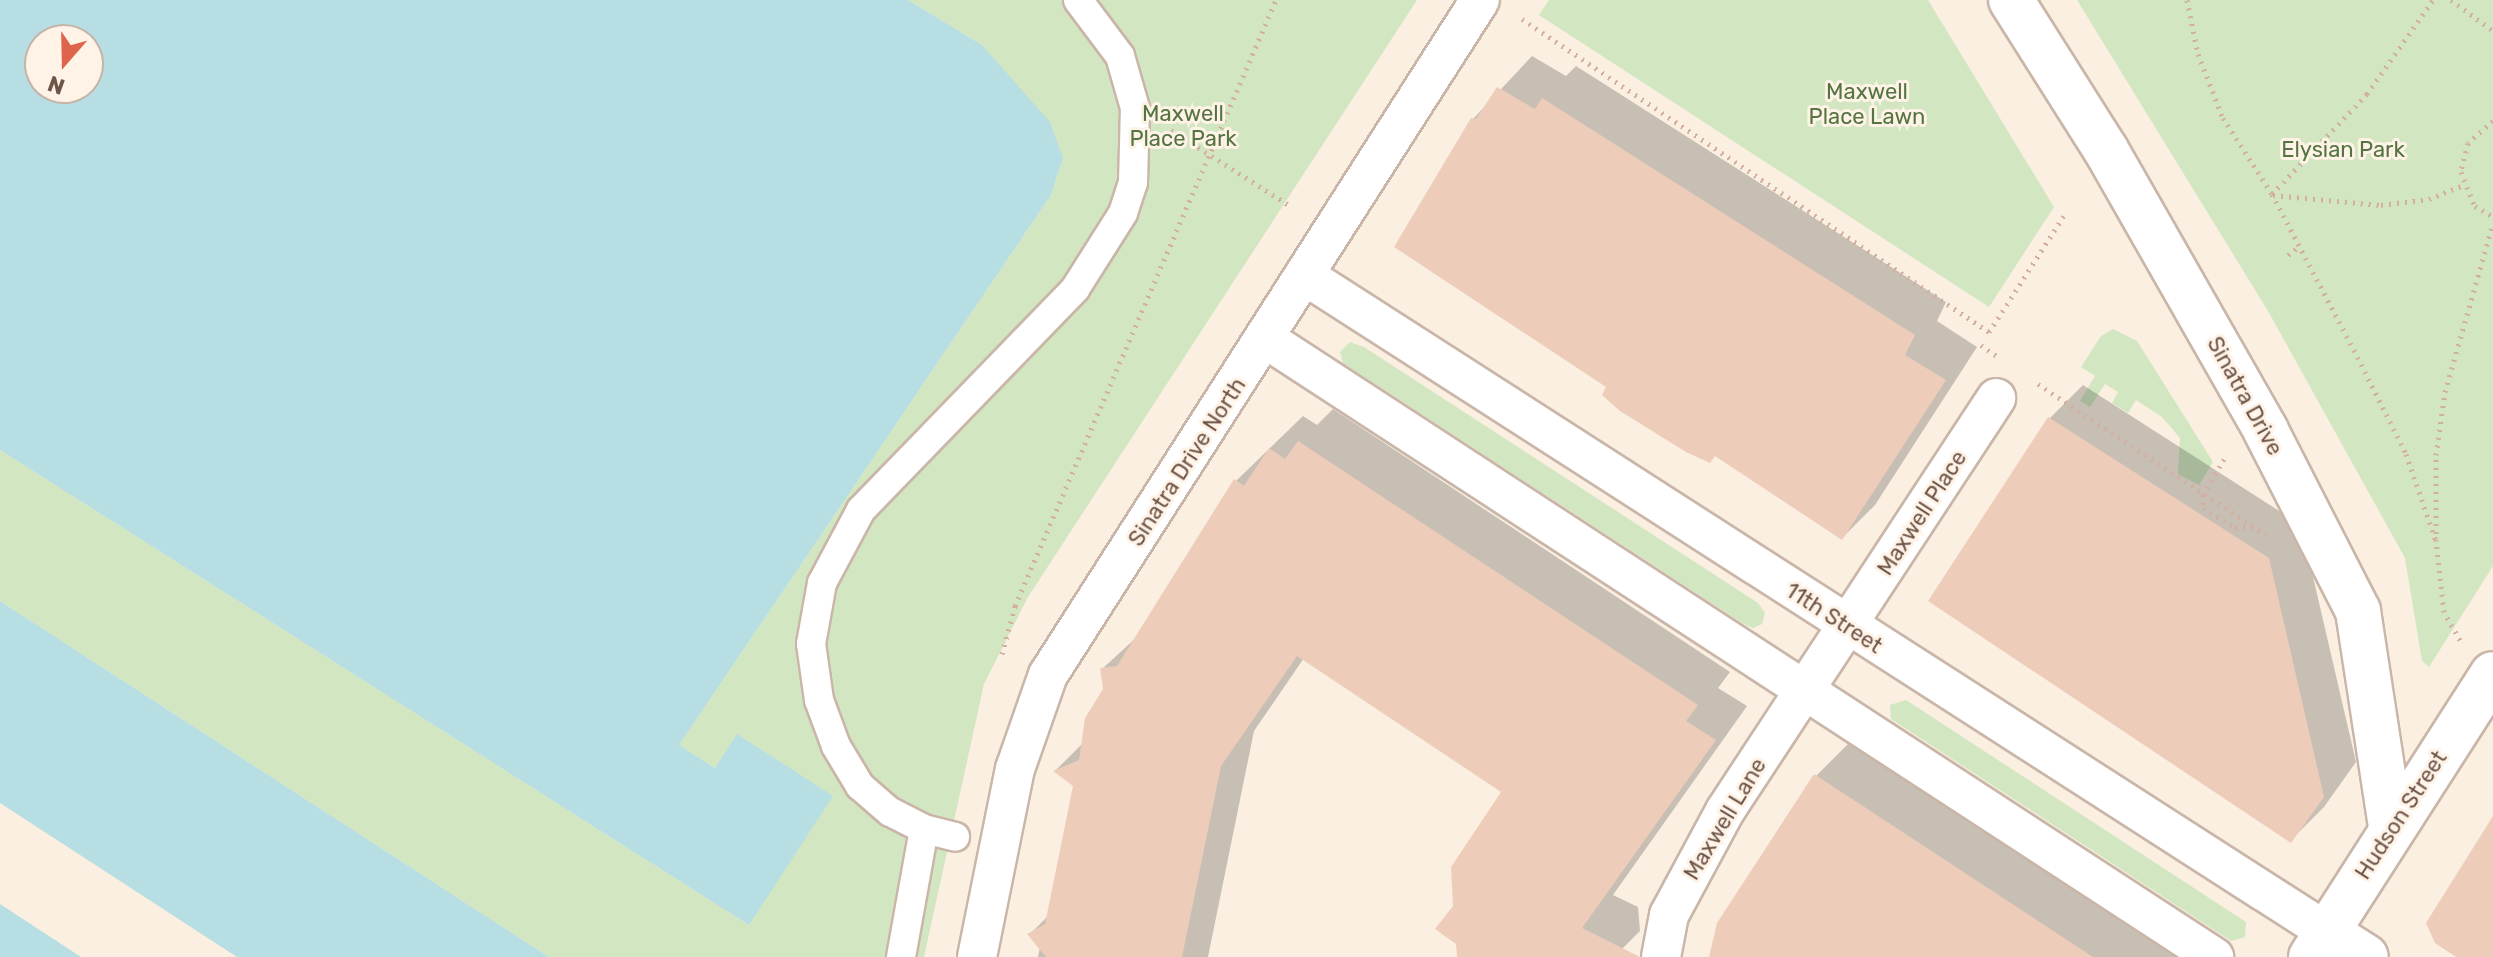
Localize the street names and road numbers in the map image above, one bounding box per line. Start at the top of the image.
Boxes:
street label: Sinatra Drive [2202,332,2288,460]
street label: Sinatra Drive North [1123,373,1251,551]
street label: Maxwell Place [1872,446,1972,580]
street label: 11th Street [1781,577,1887,659]
street label: Hudson Street [2350,746,2452,884]
street label: Maxwell Lane [1678,753,1772,885]

